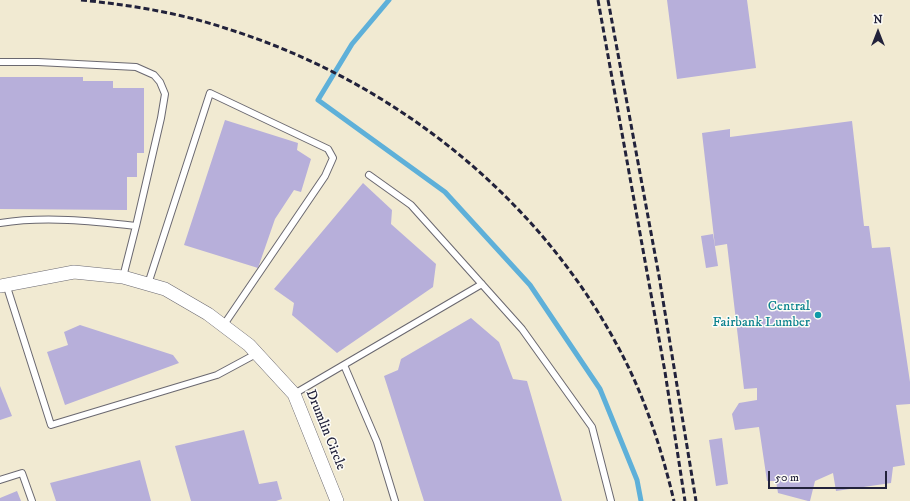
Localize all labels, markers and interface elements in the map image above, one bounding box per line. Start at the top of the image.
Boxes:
north arrow [858,12,898,52]
text: N [873,13,883,27]
place label: Central Fairbank Lumber [712,299,810,332]
marker: Central Fairbank Lumber [813,310,823,320]
street label: Drumlin Circle [301,387,349,473]
scale bar [770,463,889,489]
text: 50 m [775,470,799,485]

